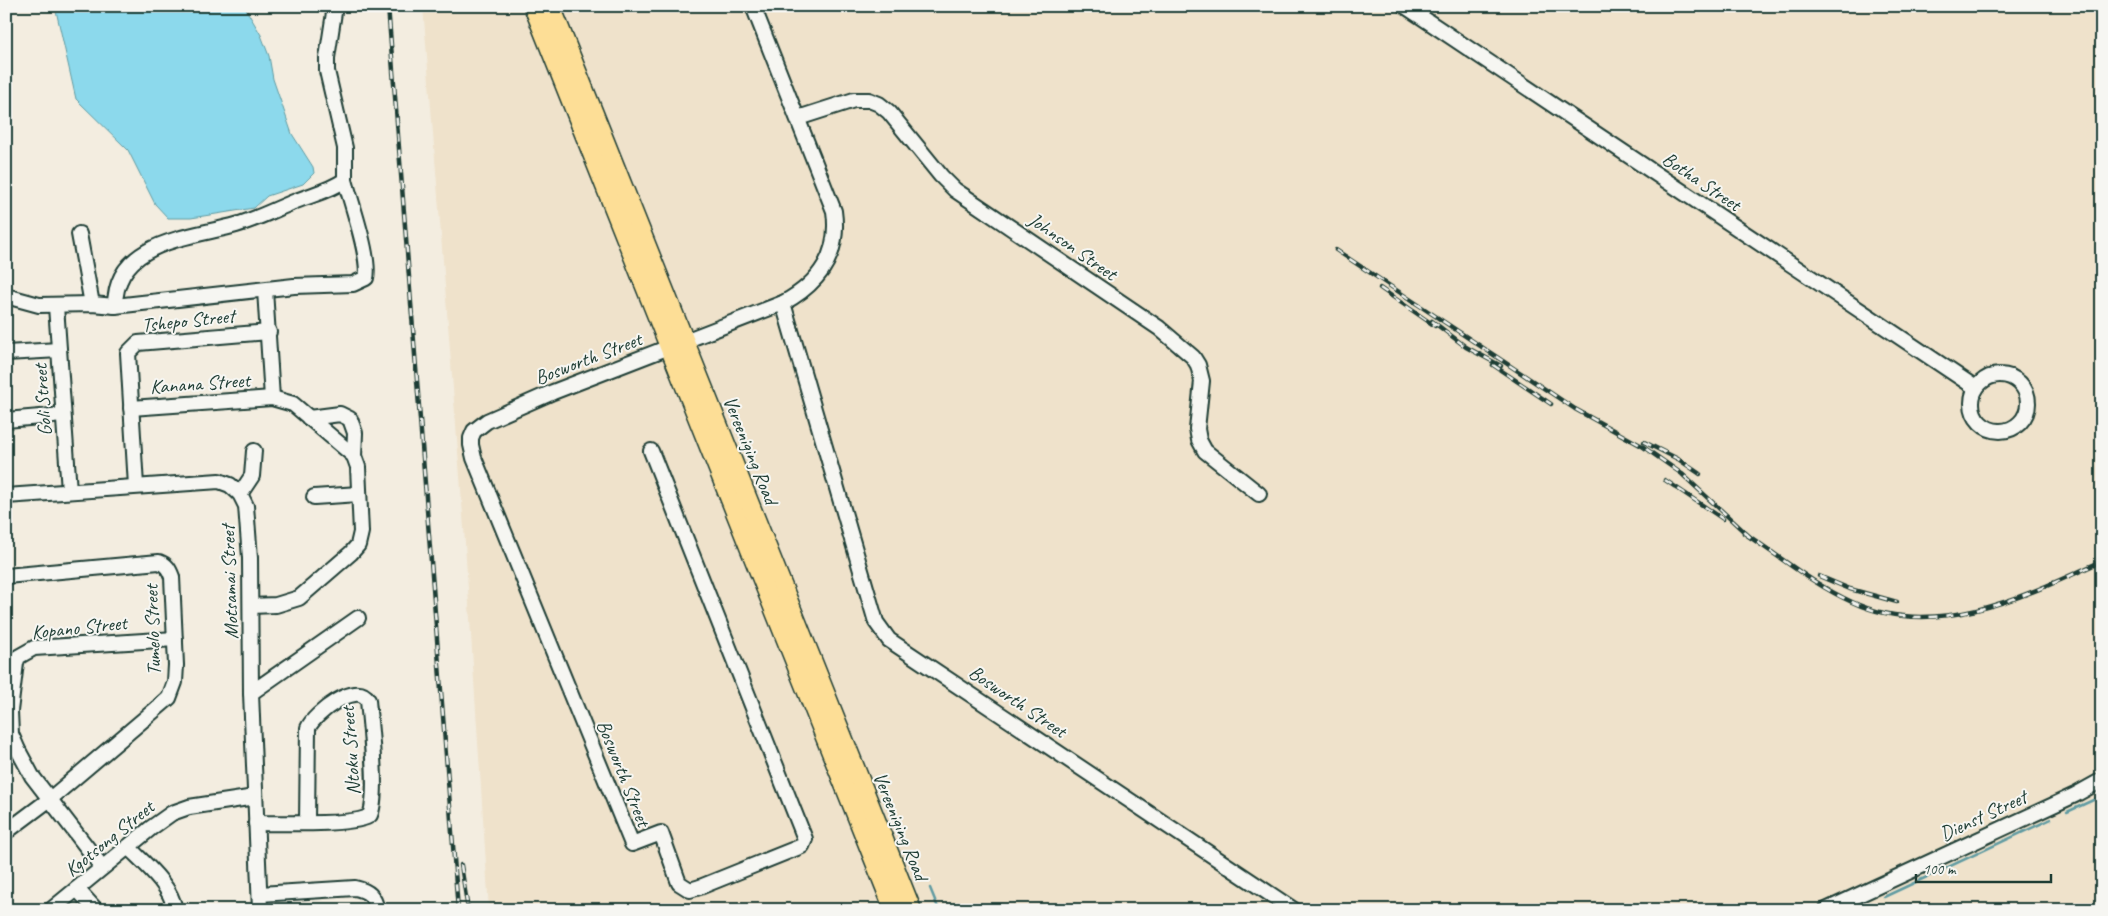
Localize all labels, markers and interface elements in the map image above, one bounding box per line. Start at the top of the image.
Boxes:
street label: Botha Street [1658,146,1748,218]
street label: Johnson Street [1023,206,1124,287]
street label: Tshepo Street [141,303,239,338]
street label: Bosworth Street [531,326,647,390]
street label: Goli Street [27,361,57,437]
street label: Kanana Street [149,367,253,399]
street label: Vereeniging Road [717,392,785,511]
street label: Motsamai Street [215,521,244,640]
street label: Tumelo Street [138,582,167,676]
street label: Kopano Street [30,610,130,645]
street label: Bosworth Street [964,660,1073,745]
street label: Ntoku Street [335,703,366,796]
street label: Bosworth Street [591,716,657,832]
street label: Vereeniging Road [867,768,935,887]
street label: Dienst Street [1936,783,2034,846]
street label: Kgotsong Street [60,793,161,882]
scale bar [1916,851,2050,883]
text: 100 m [1923,860,1957,879]

